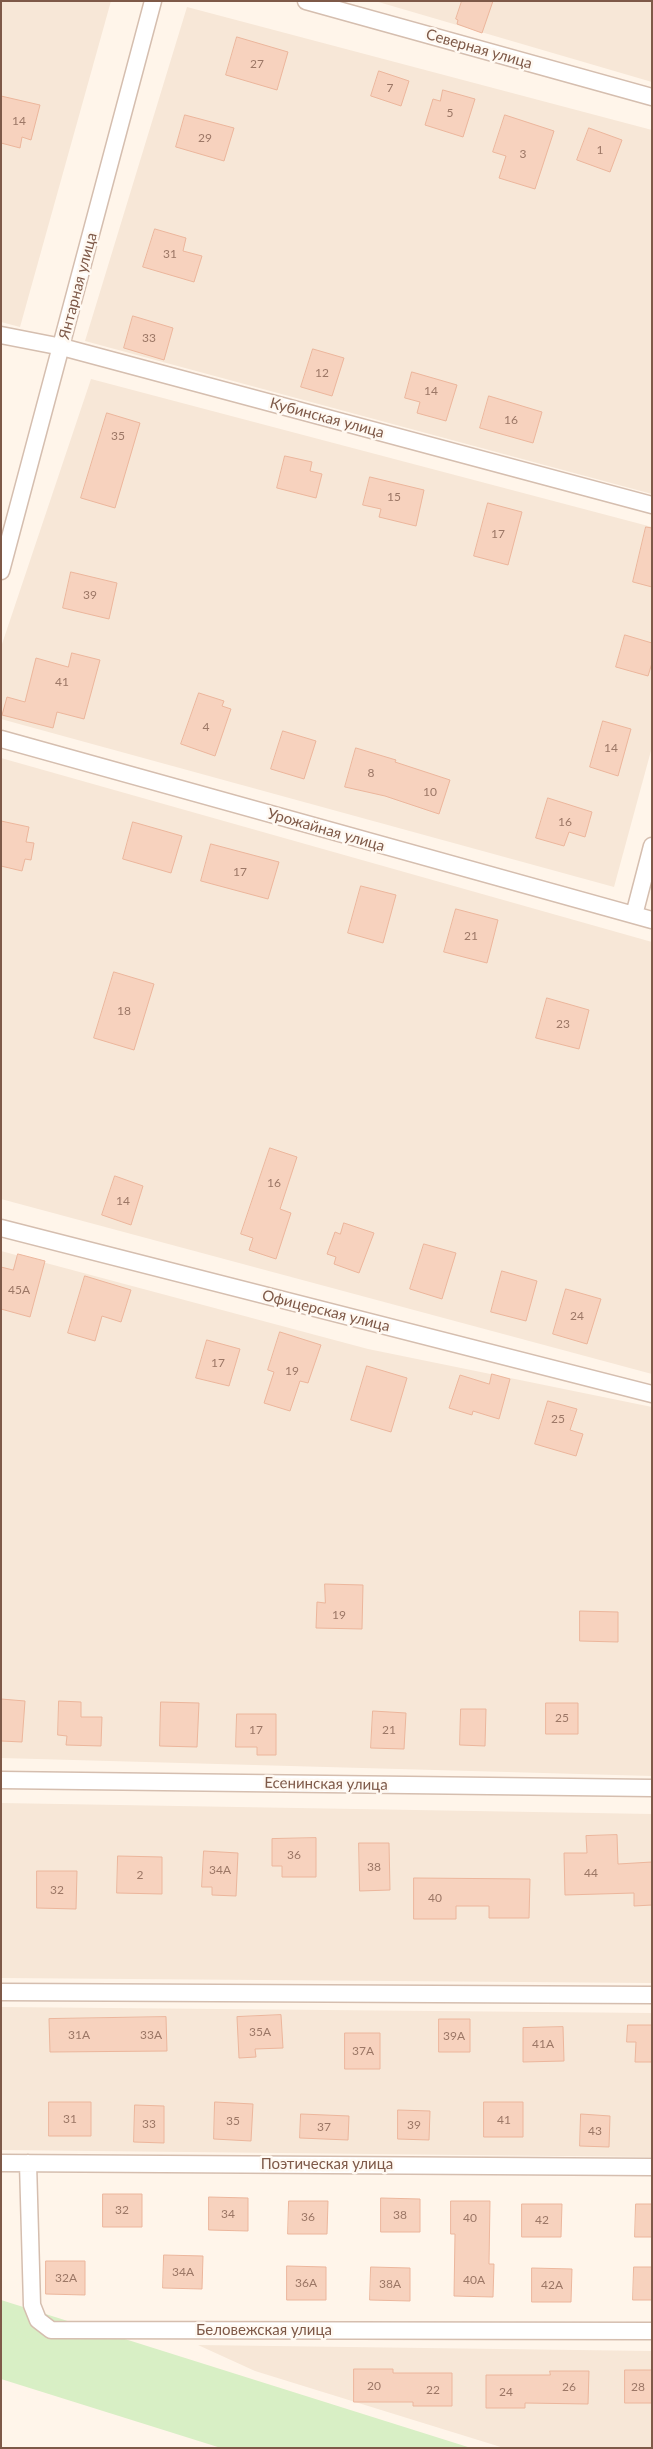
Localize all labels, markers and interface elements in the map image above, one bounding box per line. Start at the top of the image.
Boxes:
street label: Северная улица [424,25,534,73]
house number: 27 [250,57,264,71]
house number: 7 [387,81,393,95]
house number: 5 [447,106,453,120]
house number: 14 [12,114,26,128]
house number: 29 [198,131,212,145]
house number: 1 [597,143,603,157]
house number: 3 [520,147,526,161]
street label: Янтарная улица [55,231,101,341]
house number: 31 [163,247,177,261]
house number: 33 [142,331,156,345]
house number: 12 [315,366,329,380]
house number: 14 [424,384,438,398]
street label: Кубинская улица [268,394,386,442]
house number: 16 [504,413,518,427]
house number: 35 [111,429,125,443]
house number: 15 [387,490,401,504]
house number: 17 [491,527,505,541]
house number: 39 [83,588,97,602]
house number: 41 [55,675,69,689]
house number: 4 [203,720,209,734]
house number: 14 [604,741,618,755]
house number: 8 [368,766,374,780]
house number: 10 [423,785,437,799]
street label: Урожайная улица [265,805,387,855]
house number: 16 [558,815,572,829]
house number: 17 [233,865,247,879]
house number: 21 [464,929,478,943]
house number: 18 [117,1004,131,1018]
house number: 23 [556,1017,570,1031]
house number: 16 [267,1176,281,1190]
house number: 14 [116,1194,130,1208]
house number: 45А [8,1283,30,1297]
street label: Офицерская улица [260,1286,392,1336]
house number: 24 [570,1309,584,1323]
house number: 17 [211,1356,225,1370]
house number: 19 [285,1364,299,1378]
house number: 25 [551,1412,565,1426]
house number: 19 [332,1608,346,1622]
house number: 25 [555,1711,569,1725]
house number: 17 [249,1723,263,1737]
house number: 21 [382,1723,396,1737]
street label: Есенинская улица [264,1774,388,1794]
house number: 36 [287,1848,301,1862]
house number: 38 [367,1860,381,1874]
house number: 34А [209,1863,231,1877]
house number: 44 [584,1866,598,1880]
house number: 2 [137,1868,143,1882]
house number: 32 [50,1883,64,1897]
house number: 40 [428,1891,442,1905]
house number: 35А [249,2025,271,2039]
house number: 31А [68,2028,90,2042]
house number: 33А [140,2028,162,2042]
house number: 39А [443,2029,465,2043]
house number: 41А [532,2037,554,2051]
house number: 37А [352,2044,374,2058]
house number: 31 [63,2112,77,2126]
house number: 41 [497,2113,511,2127]
house number: 35 [226,2114,240,2128]
house number: 33 [142,2117,156,2131]
house number: 39 [407,2118,421,2132]
house number: 37 [317,2120,331,2134]
house number: 43 [588,2124,602,2138]
street label: Поэтическая улица [261,2155,393,2173]
house number: 32 [115,2203,129,2217]
house number: 34 [221,2207,235,2221]
house number: 38 [393,2208,407,2222]
house number: 36 [301,2210,315,2224]
house number: 40 [463,2211,477,2225]
house number: 42 [535,2213,549,2227]
house number: 34А [172,2265,194,2279]
house number: 32А [55,2271,77,2285]
house number: 40А [463,2273,485,2287]
house number: 36А [295,2276,317,2290]
house number: 38А [379,2277,401,2291]
house number: 42А [541,2278,563,2292]
street label: Беловежская улица [196,2321,332,2339]
house number: 20 [367,2379,381,2393]
house number: 26 [562,2380,576,2394]
house number: 28 [631,2380,645,2394]
house number: 22 [426,2383,440,2397]
house number: 24 [499,2385,513,2399]

